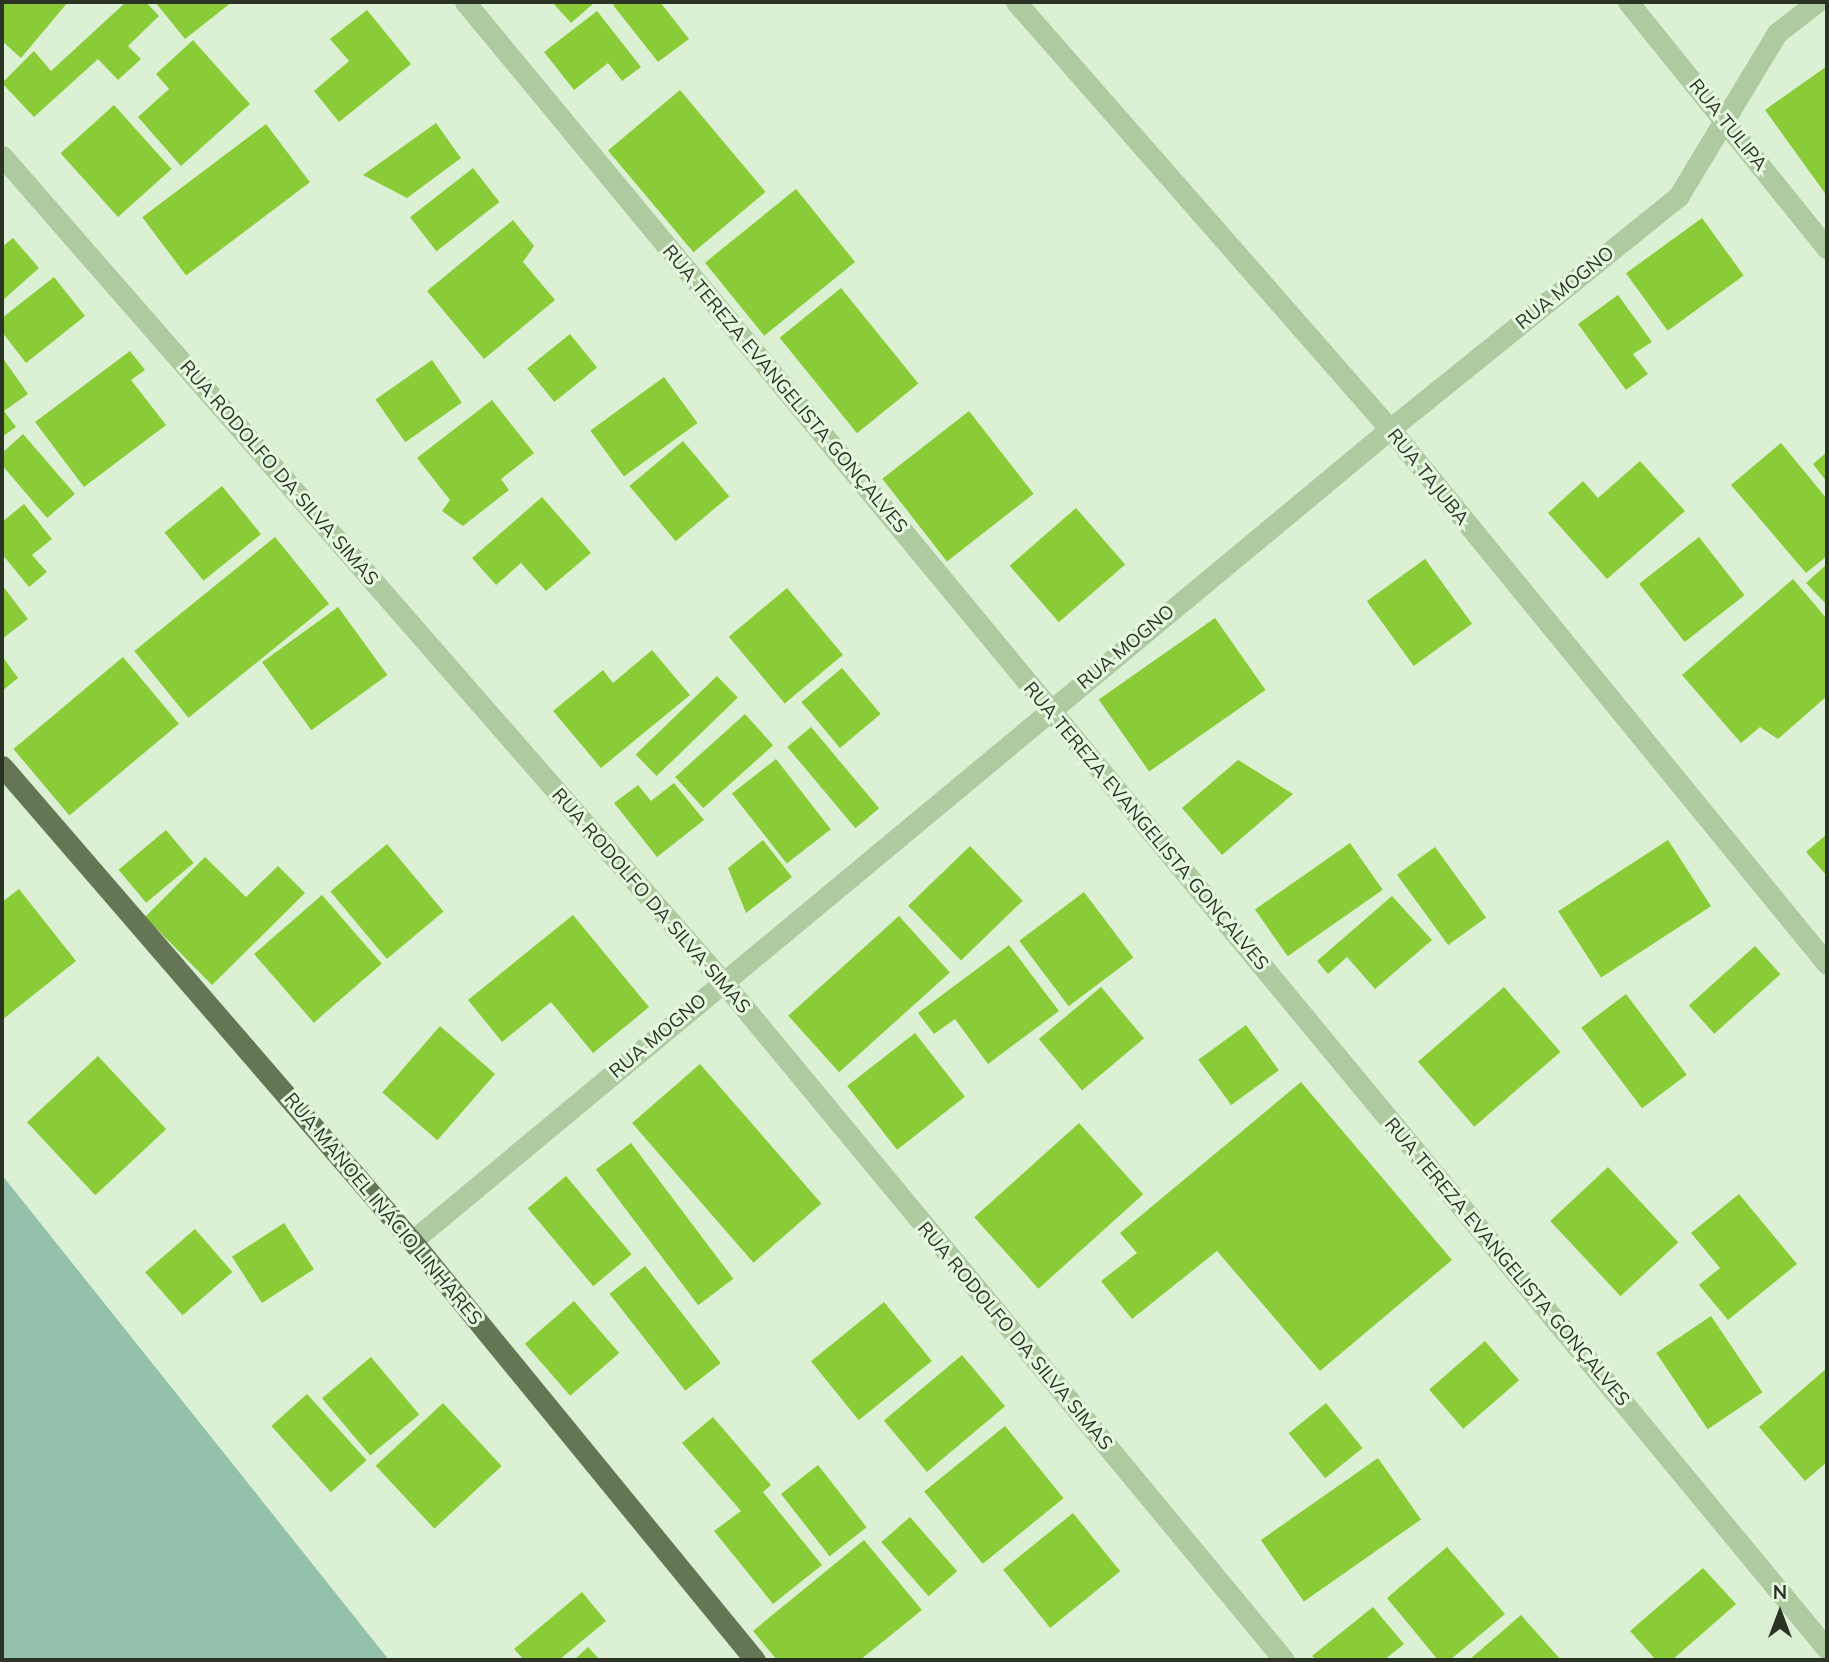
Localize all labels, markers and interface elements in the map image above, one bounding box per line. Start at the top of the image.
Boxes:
street label: RUA TULIPA [1684,75,1772,175]
street label: RUA TEREZA EVANGELISTA GONÇALVES [658,240,912,538]
street label: RUA MOGNO [1511,242,1619,334]
street label: RUA RODOLFO DA SILVA SIMAS [175,356,383,590]
street label: RUA TAJUBA [1382,424,1474,530]
street label: RUA MOGNO [1073,600,1179,694]
street label: RUA TEREZA EVANGELISTA GONÇALVES [1019,677,1273,975]
street label: RUA RODOLFO DA SILVA SIMAS [547,784,755,1018]
street label: RUA MOGNO [605,989,711,1083]
street label: RUA MANOEL INÁCIO LINHARES [279,1088,487,1330]
street label: RUA TEREZA EVANGELISTA GONÇALVES [1380,1113,1634,1411]
street label: RUA RODOLFO DA SILVA SIMAS [913,1217,1117,1455]
north arrow [1745,1578,1815,1648]
text: N [1773,1580,1787,1604]

